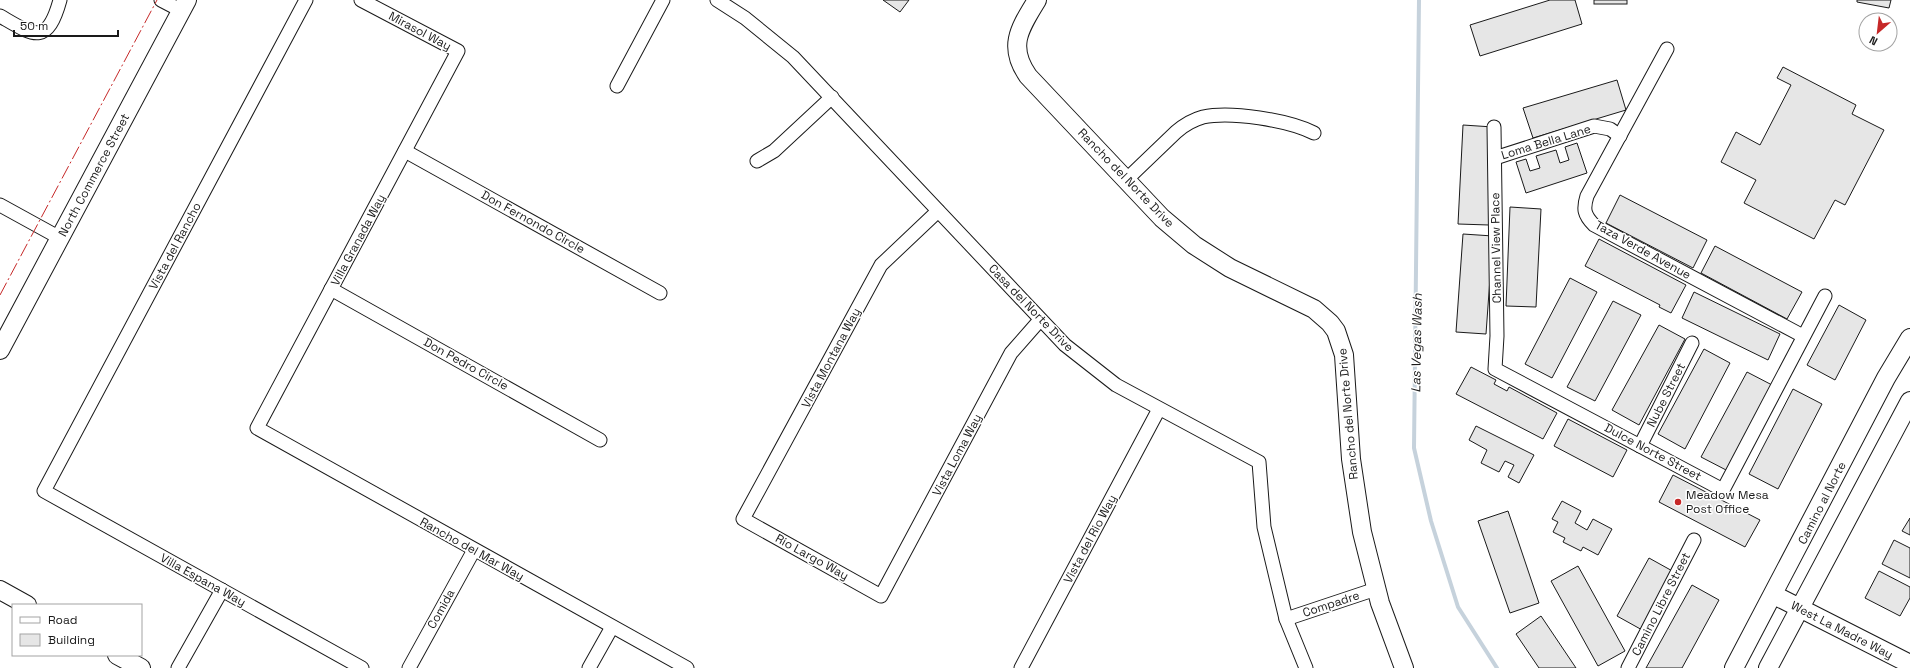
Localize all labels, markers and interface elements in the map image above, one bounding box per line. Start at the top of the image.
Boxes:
street label: Mirasol Way [386,8,454,54]
scale bar [14,12,118,38]
north arrow [1858,12,1898,52]
text: 50 m [20,18,48,34]
text: N [1867,33,1880,49]
street label: North Commerce Street [55,111,133,239]
street label: Loma Bella Lane [1499,121,1593,163]
street label: Rancho del Norte Drive [1074,125,1178,231]
street label: Don Fernondo Circle [478,187,588,257]
street label: Villa Granada Way [327,191,389,289]
street label: Channel View Place [1487,192,1505,304]
street label: Vista del Rancho [145,200,205,292]
street label: Taza Verde Avenue [1592,217,1694,283]
street label: Casa del Norte Drive [985,261,1077,355]
water label: Las Vegas Wash [1407,292,1426,393]
street label: Vista Montana Way [798,305,864,411]
street label: Don Pedro Circle [421,334,511,394]
street label: Rancho del Norte Drive [1334,348,1362,480]
street label: Nube Street [1643,360,1689,430]
street label: Vista Loma Way [929,411,985,499]
street label: Dulce Norte Street [1602,420,1704,484]
street label: Camino al Norte [1794,459,1850,547]
place label: Meadow Mesa Post Office [1686,487,1769,517]
street label: Vista del Rio Way [1060,492,1120,586]
marker: Meadow Mesa Post Office [1673,497,1683,507]
street label: Rancho del Mar Way [417,514,527,584]
street label: Rio Largo Way [773,530,851,584]
street label: Villa Espana Way [157,550,249,610]
street label: Camino Libre Street [1628,550,1694,658]
street label: Comida [424,586,458,632]
street label: Compadre [1300,587,1362,621]
street label: West La Madre Way [1788,597,1896,663]
legend [12,604,142,656]
text: Road [48,612,77,628]
text: Building [48,632,95,648]

